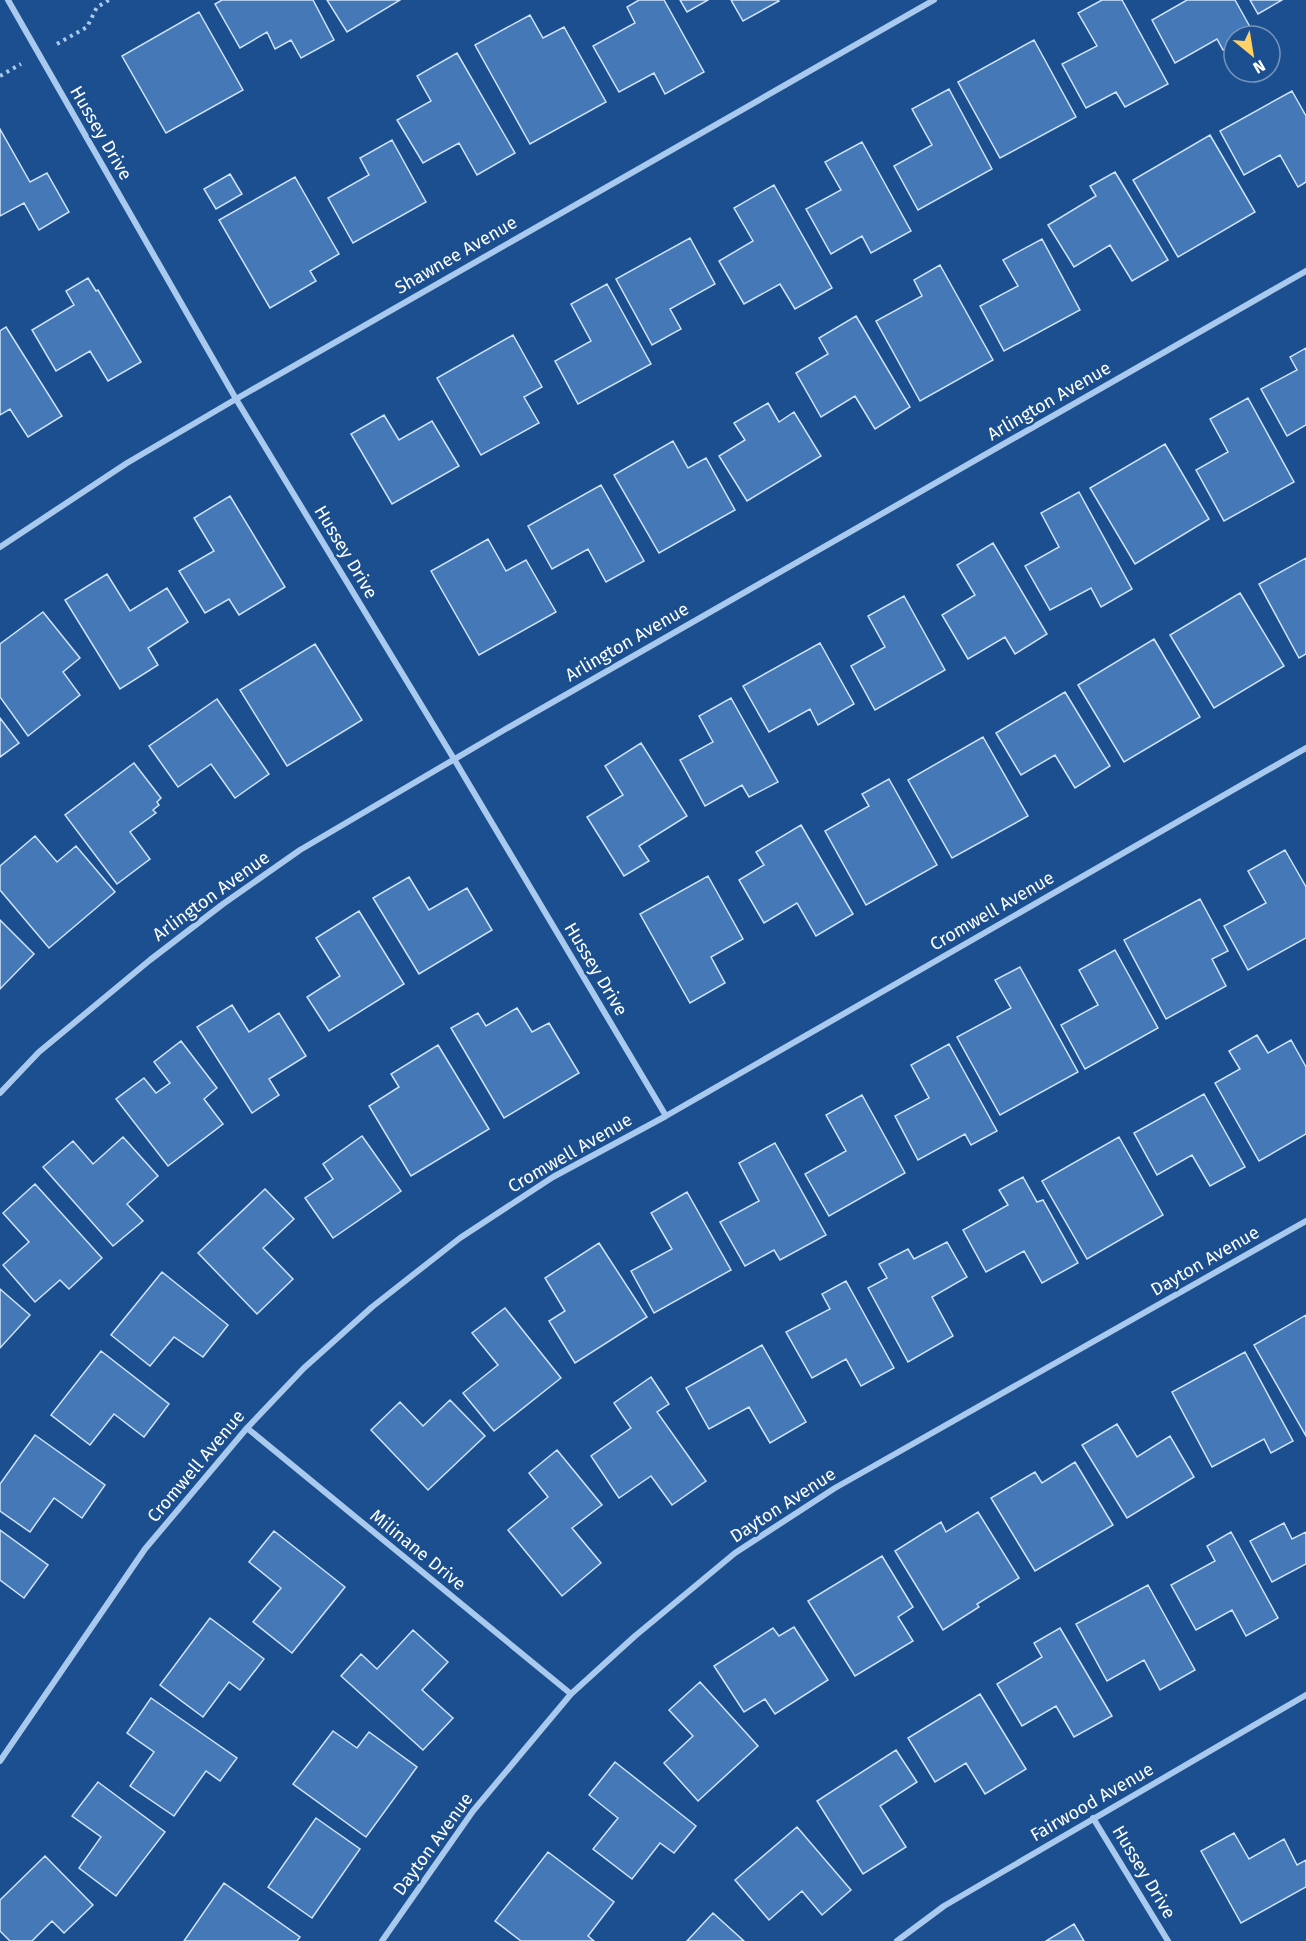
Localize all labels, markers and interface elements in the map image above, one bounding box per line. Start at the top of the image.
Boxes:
north arrow [1222,24,1282,84]
text: N [1250,56,1269,77]
street label: Hussey Drive [65,82,137,184]
street label: Shawnee Avenue [391,211,521,299]
street label: Arlington Avenue [983,357,1115,445]
street label: Hussey Drive [310,501,382,603]
street label: Arlington Avenue [561,598,693,686]
street label: Arlington Avenue [148,846,274,946]
street label: Cromwell Avenue [926,866,1058,956]
street label: Hussey Drive [560,918,632,1020]
street label: Cromwell Avenue [504,1108,636,1198]
street label: Dayton Avenue [1147,1221,1263,1301]
street label: Cromwell Avenue [143,1405,249,1527]
street label: Dayton Avenue [726,1463,840,1547]
street label: Milinane Drive [366,1505,470,1595]
street label: Fairwood Avenue [1026,1758,1158,1846]
street label: Dayton Avenue [388,1788,478,1900]
street label: Hussey Drive [1108,1821,1180,1923]

